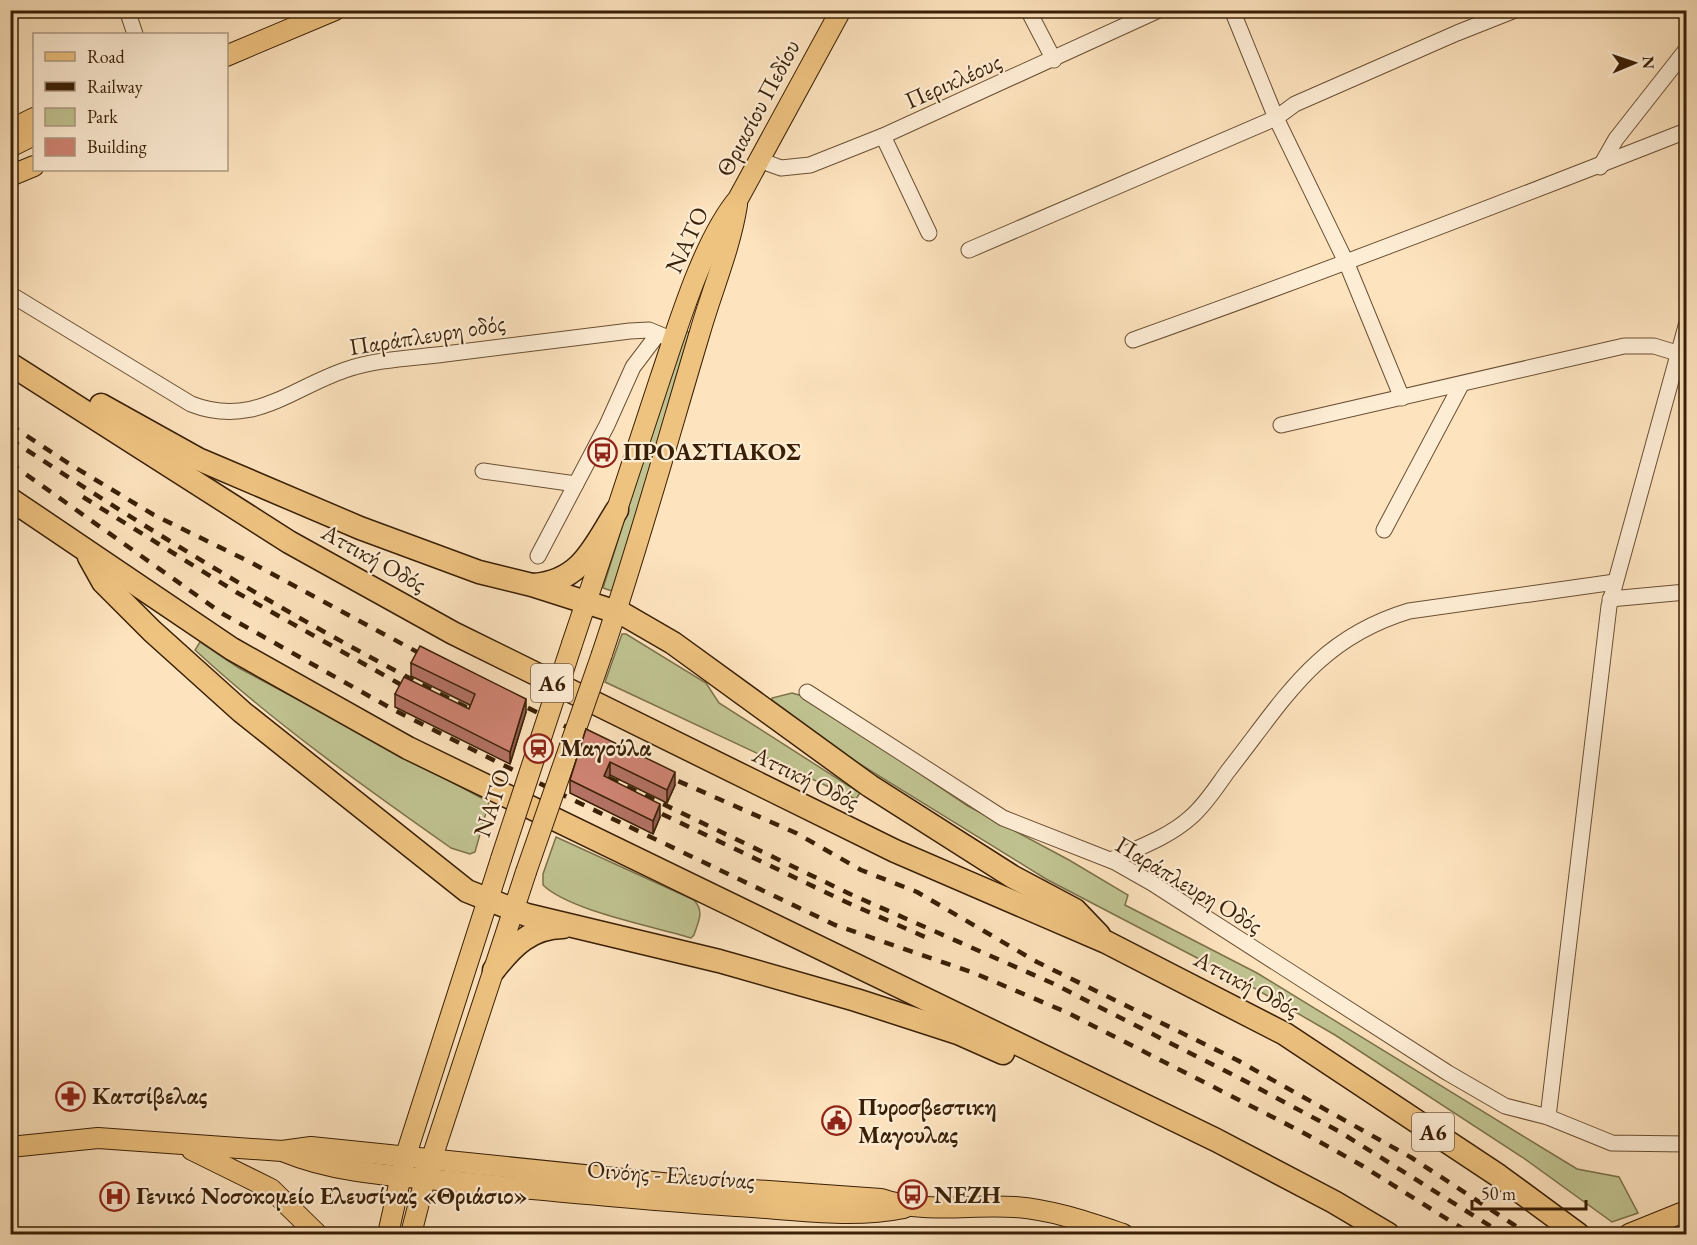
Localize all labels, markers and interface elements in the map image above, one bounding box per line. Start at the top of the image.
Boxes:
legend [33,33,228,171]
north arrow [1604,33,1664,93]
street label: Θριασίου Πεδίου [708,34,807,182]
text: Road [87,45,126,68]
street label: Περικλέους [900,46,1006,116]
text: N [1638,56,1659,69]
text: Railway [87,75,143,98]
text: Park [87,105,118,128]
text: Building [87,135,147,158]
street label: ΝΑΤΟ [658,202,715,278]
street label: Παράπλευρη οδός [347,307,507,362]
bus stop icon: ΠΡΟΑΣΤΙΑΚΟΣ [586,436,618,468]
place label: ΠΡΟΑΣΤΙΑΚΟΣ [623,436,801,467]
street label: Αττική Οδός [315,516,432,599]
road number: Α6 [531,664,573,702]
station icon: Μαγούλα [523,732,555,764]
place label: Μαγούλα [560,732,652,763]
street label: Αττική Οδός [747,738,865,817]
street label: ΝΑΤΟ [466,765,517,841]
street label: Παράπλευρη Οδός [1110,828,1269,941]
street label: Αττική Οδός [1188,942,1305,1024]
pharmacy icon: Κατσίβελας [55,1080,87,1112]
place label: Κατσίβελας [92,1080,208,1111]
place label: Πυροσβεστικη Μαγουλας [858,1091,997,1150]
public building icon: Πυροσβεστικη Μαγουλας [821,1105,853,1137]
road number: Α6 [1412,1113,1454,1151]
street label: Οινόης - Ελευσίνας [586,1153,756,1196]
scale bar [1472,1173,1586,1211]
bus stop icon: ΝΕΖΗ [897,1179,929,1211]
place label: ΝΕΖΗ [934,1179,1001,1210]
hospital icon: Γενικό Νοσοκομείο Ελευσίνας «Θριάσιο» [99,1180,131,1212]
place label: Γενικό Νοσοκομείο Ελευσίνας «Θριάσιο» [136,1180,528,1211]
text: 50 m [1481,1182,1516,1205]

